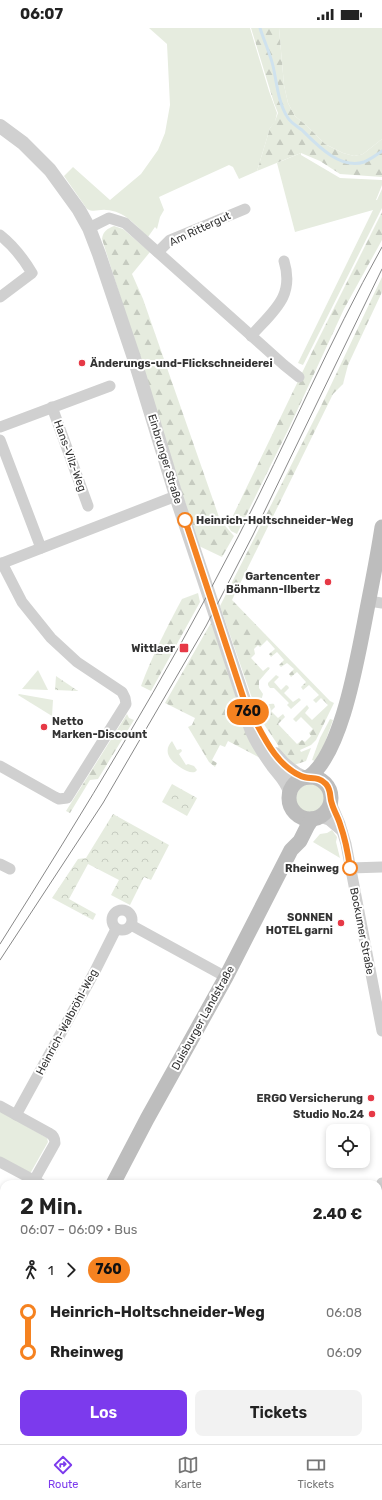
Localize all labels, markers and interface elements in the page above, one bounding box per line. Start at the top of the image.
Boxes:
text: 06:07 [20,5,63,23]
street label: Am Rittergut [167,209,233,249]
place label: Änderungs-und-Flickschneiderei [90,357,273,370]
marker: Änderungs-und-Flickschneiderei [77,358,87,368]
street label: Einbrunger Straße [145,412,185,506]
street label: Hans-Vilz-Weg [51,418,89,494]
marker: Heinrich-Holtschneider-Weg [177,512,193,528]
place label: Heinrich-Holtschneider-Weg [196,514,353,527]
place label: Gartencenter Böhmann-Ilbertz [226,570,320,596]
marker: Gartencenter Böhmann-Ilbertz [323,577,333,587]
place label: Wittlaer [131,642,175,655]
marker: Wittlaer [178,642,190,654]
line badge: 760 [225,699,271,725]
text: 760 [235,703,261,720]
place label: Netto Marken-Discount [52,715,147,741]
marker: Netto Marken-Discount [39,722,49,732]
marker: Rheinweg [342,860,358,876]
place label: Rheinweg [285,862,339,875]
street label: Bockumer Straße [347,886,377,976]
place label: SONNEN HOTEL garni [266,911,333,937]
marker: SONNEN HOTEL garni [336,918,346,928]
street label: Duisburger Landstraße [169,964,237,1072]
street label: Heinrich-Walbröhl-Weg [34,967,100,1077]
place label: ERGO Versicherung [257,1092,363,1105]
marker: ERGO Versicherung [366,1093,376,1103]
place label: Studio No.24 [293,1108,364,1121]
marker: Studio No.24 [367,1109,377,1119]
map controls [326,1124,370,1168]
button: locate [326,1124,370,1168]
text: 2 Min. [20,1193,83,1220]
text: 2.40 € [313,1205,362,1223]
text: 06:07 – 06:09 · Bus [20,1222,137,1237]
icon: walk [20,1259,42,1281]
icon: forward [60,1259,82,1281]
text: 760 [96,1261,122,1278]
text: 1 [48,1263,54,1278]
text: Heinrich-Holtschneider-Weg [50,1303,265,1321]
text: 06:08 [326,1305,362,1320]
text: Rheinweg [50,1343,124,1361]
text: 06:09 [327,1345,362,1360]
button: Los [20,1390,187,1436]
button: Tickets [195,1390,362,1436]
tab: Route [48,1454,78,1491]
tab: Karte [174,1454,202,1491]
tab: Tickets [298,1454,334,1491]

